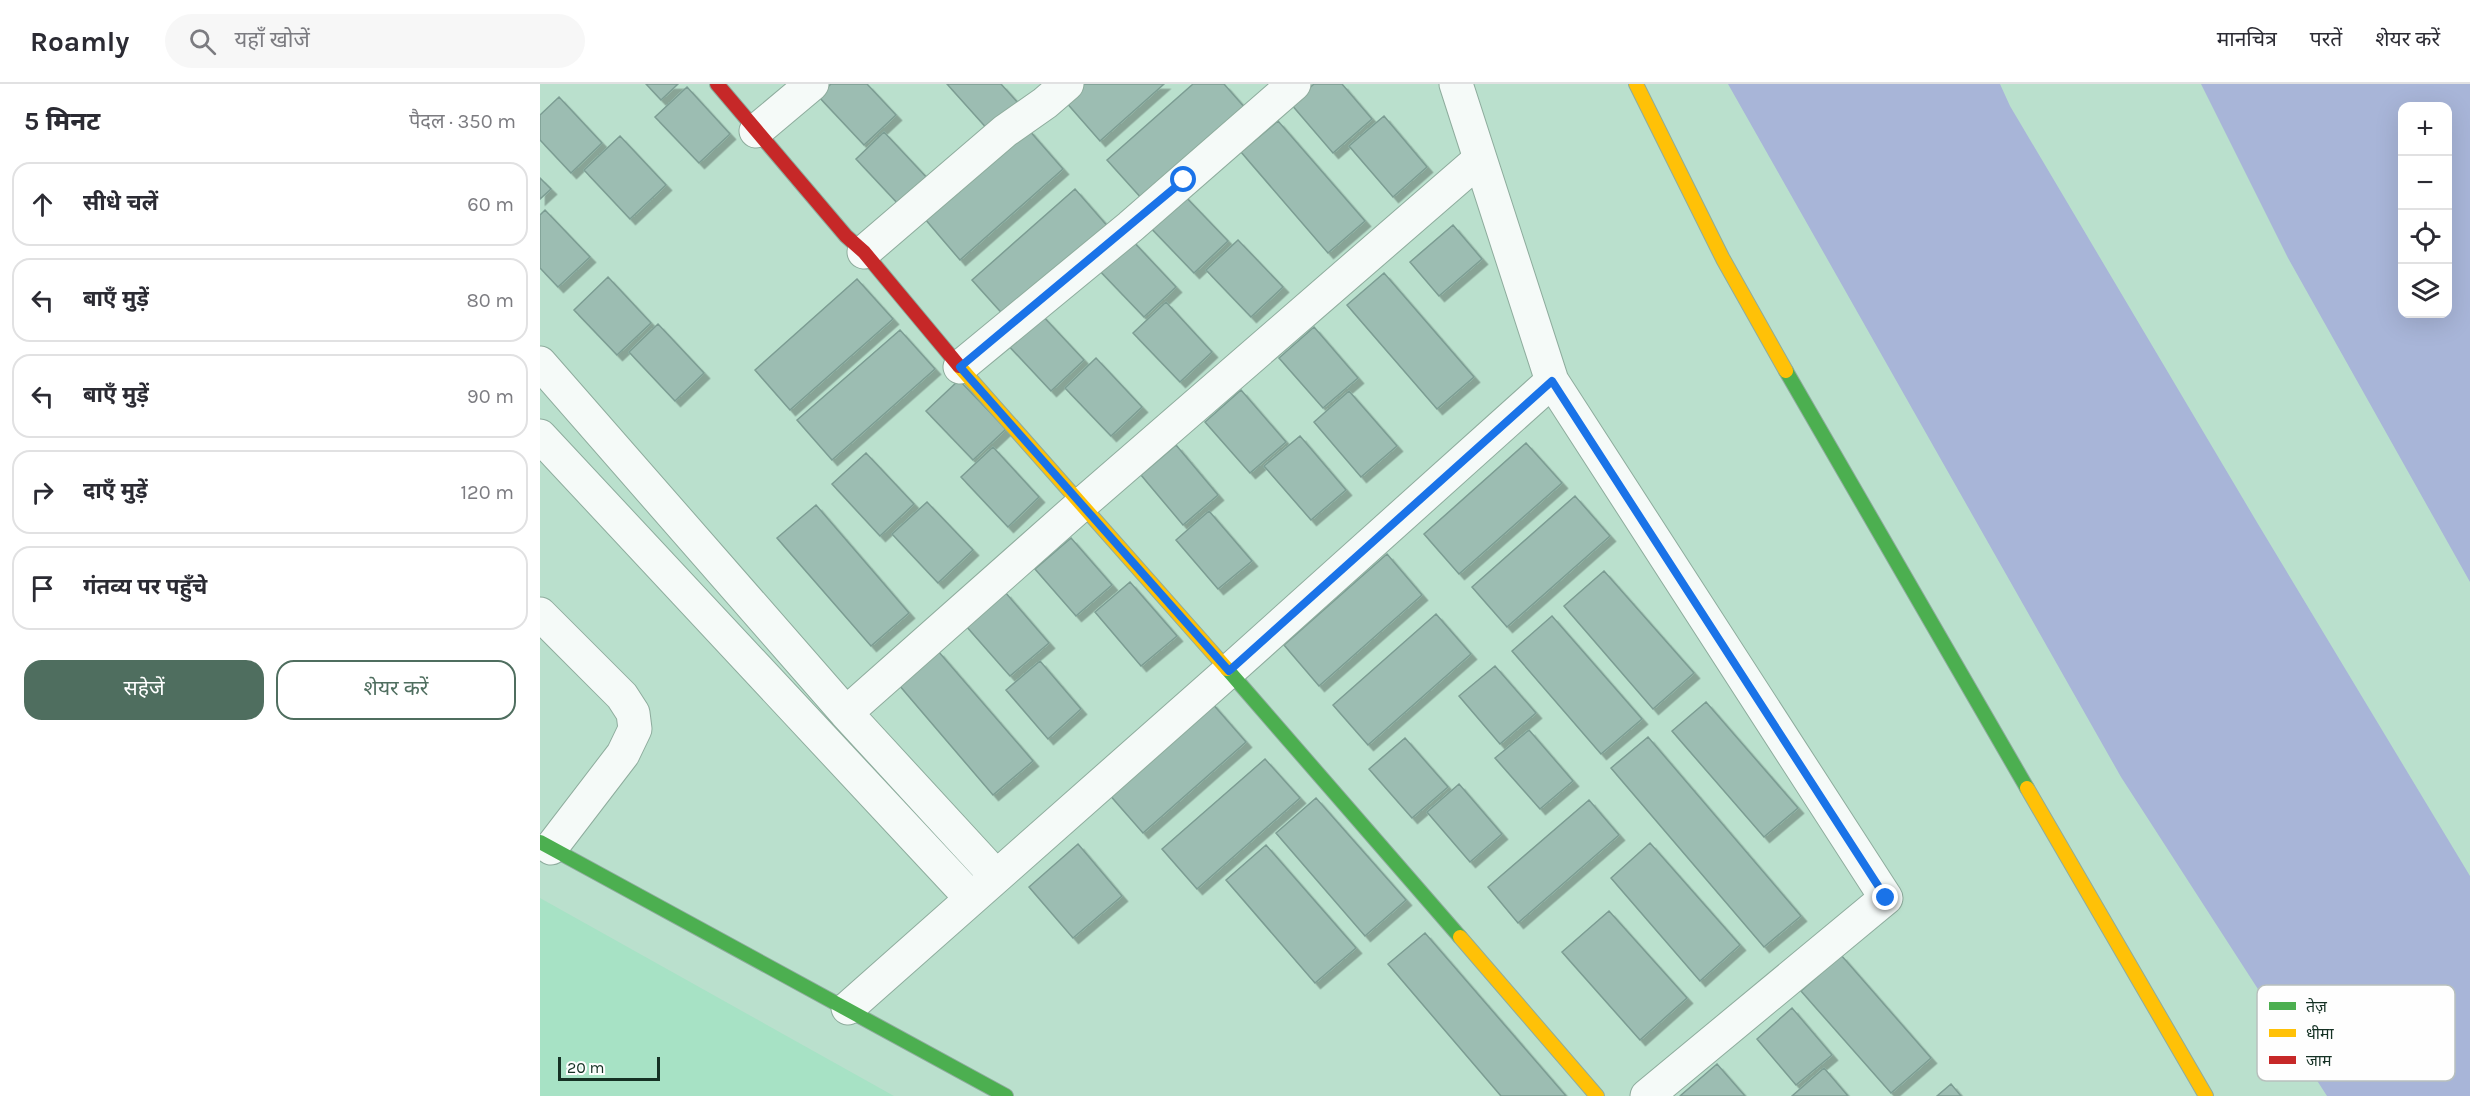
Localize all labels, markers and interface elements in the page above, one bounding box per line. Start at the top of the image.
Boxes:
search box [165,14,585,68]
text: Roamly [30,25,129,58]
icon: search [186,25,219,58]
text: यहाँ खोजें [234,27,310,53]
text: मानचित्र [2217,27,2277,51]
text: परतें [2310,27,2342,51]
text: शेयर करें [2375,27,2440,51]
map controls [2398,102,2452,318]
button: + [2398,102,2452,156]
text: 5 मिनट [24,106,100,137]
text: पैदल · 350 m [409,110,516,133]
button: − [2398,156,2452,210]
route start [1170,166,1196,192]
icon: ahead [26,188,59,221]
text: सीधे चलें [83,190,158,216]
text: 60 m [467,193,514,216]
button: locate [2398,210,2452,264]
button: layers [2398,264,2452,318]
icon: left [26,284,59,317]
text: बाएँ मुड़ें [83,286,149,312]
text: 80 m [466,289,514,312]
icon: left [26,380,59,413]
text: बाएँ मुड़ें [83,382,149,408]
text: 90 m [467,385,514,408]
icon: right [26,476,59,509]
text: दाएँ मुड़ें [83,478,148,504]
text: 120 m [460,481,514,504]
icon: arrive [26,572,59,605]
text: गंतव्य पर पहुँचे [83,574,207,600]
button: सहेजें [24,660,264,720]
button: शेयर करें [276,660,516,720]
route end [1872,884,1898,910]
legend [2257,985,2455,1081]
text: तेज़ [2306,997,2328,1016]
text: धीमा [2306,1024,2335,1043]
text: जाम [2306,1051,2332,1070]
scale bar [558,1054,660,1082]
text: 20 m [567,1058,605,1077]

